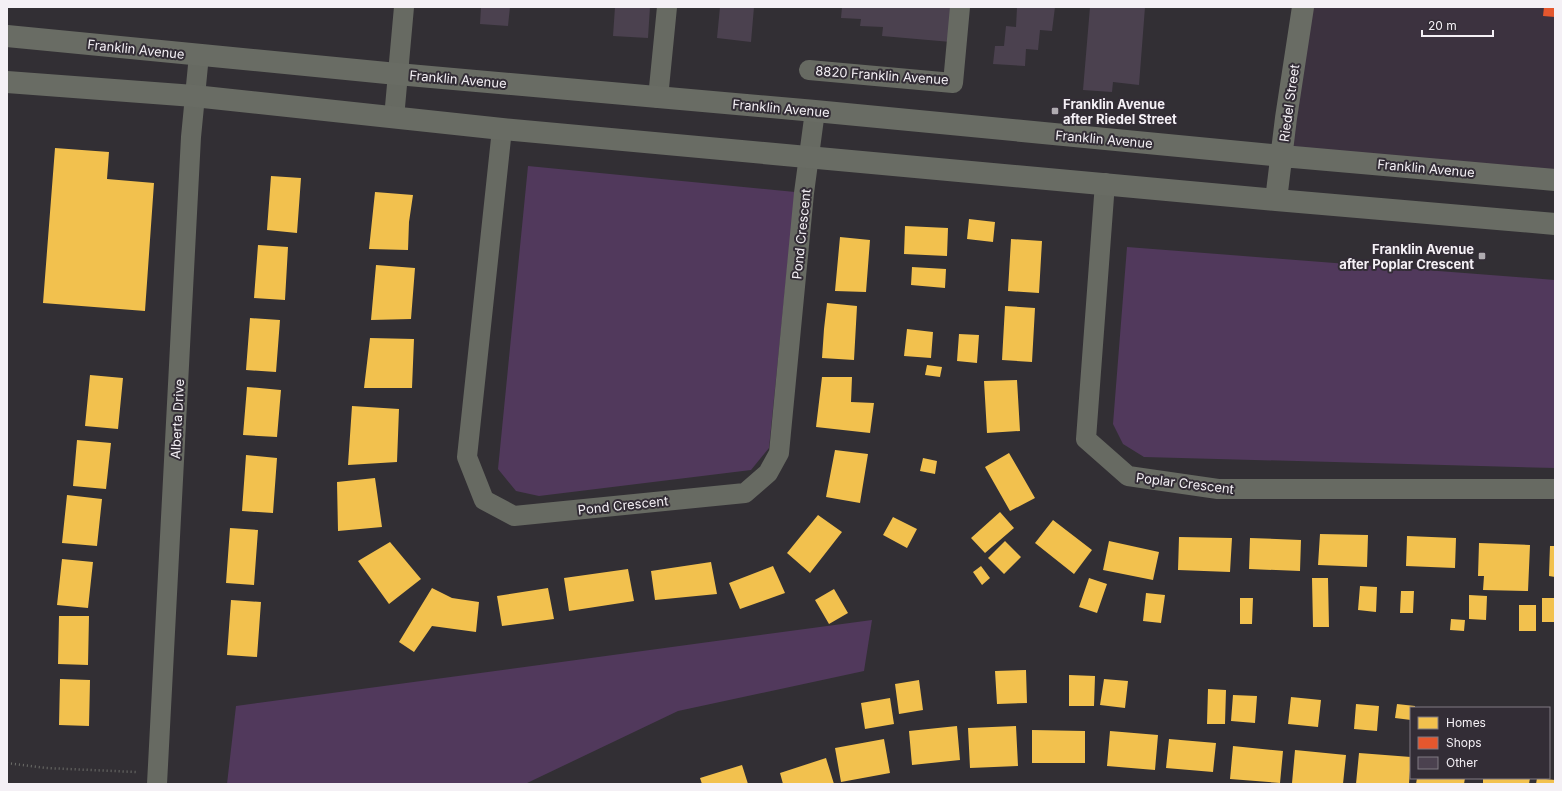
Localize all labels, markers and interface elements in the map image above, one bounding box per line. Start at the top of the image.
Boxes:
scale bar [1422,12,1493,38]
text: 20 m [1428,18,1457,33]
street label: Franklin Avenue [87,36,185,62]
street label: 8820 Franklin Avenue [815,62,949,88]
street label: Riedel Street [1276,63,1302,143]
street label: Franklin Avenue [409,67,507,91]
street label: Franklin Avenue [732,96,830,120]
place label: Franklin Avenue after Riedel Street [1063,96,1177,127]
marker: Franklin Avenue after Riedel Street [1050,106,1060,116]
street label: Franklin Avenue [1055,127,1153,151]
street label: Franklin Avenue [1377,156,1475,180]
street label: Pond Crescent [788,188,814,280]
place label: Franklin Avenue after Poplar Crescent [1339,241,1474,272]
marker: Franklin Avenue after Poplar Crescent [1477,251,1487,261]
street label: Alberta Drive [167,378,187,460]
street label: Poplar Crescent [1135,469,1235,497]
street label: Pond Crescent [577,492,669,518]
legend [1410,707,1550,779]
text: Homes [1446,715,1486,730]
text: Shops [1446,735,1482,750]
text: Other [1446,755,1478,770]

